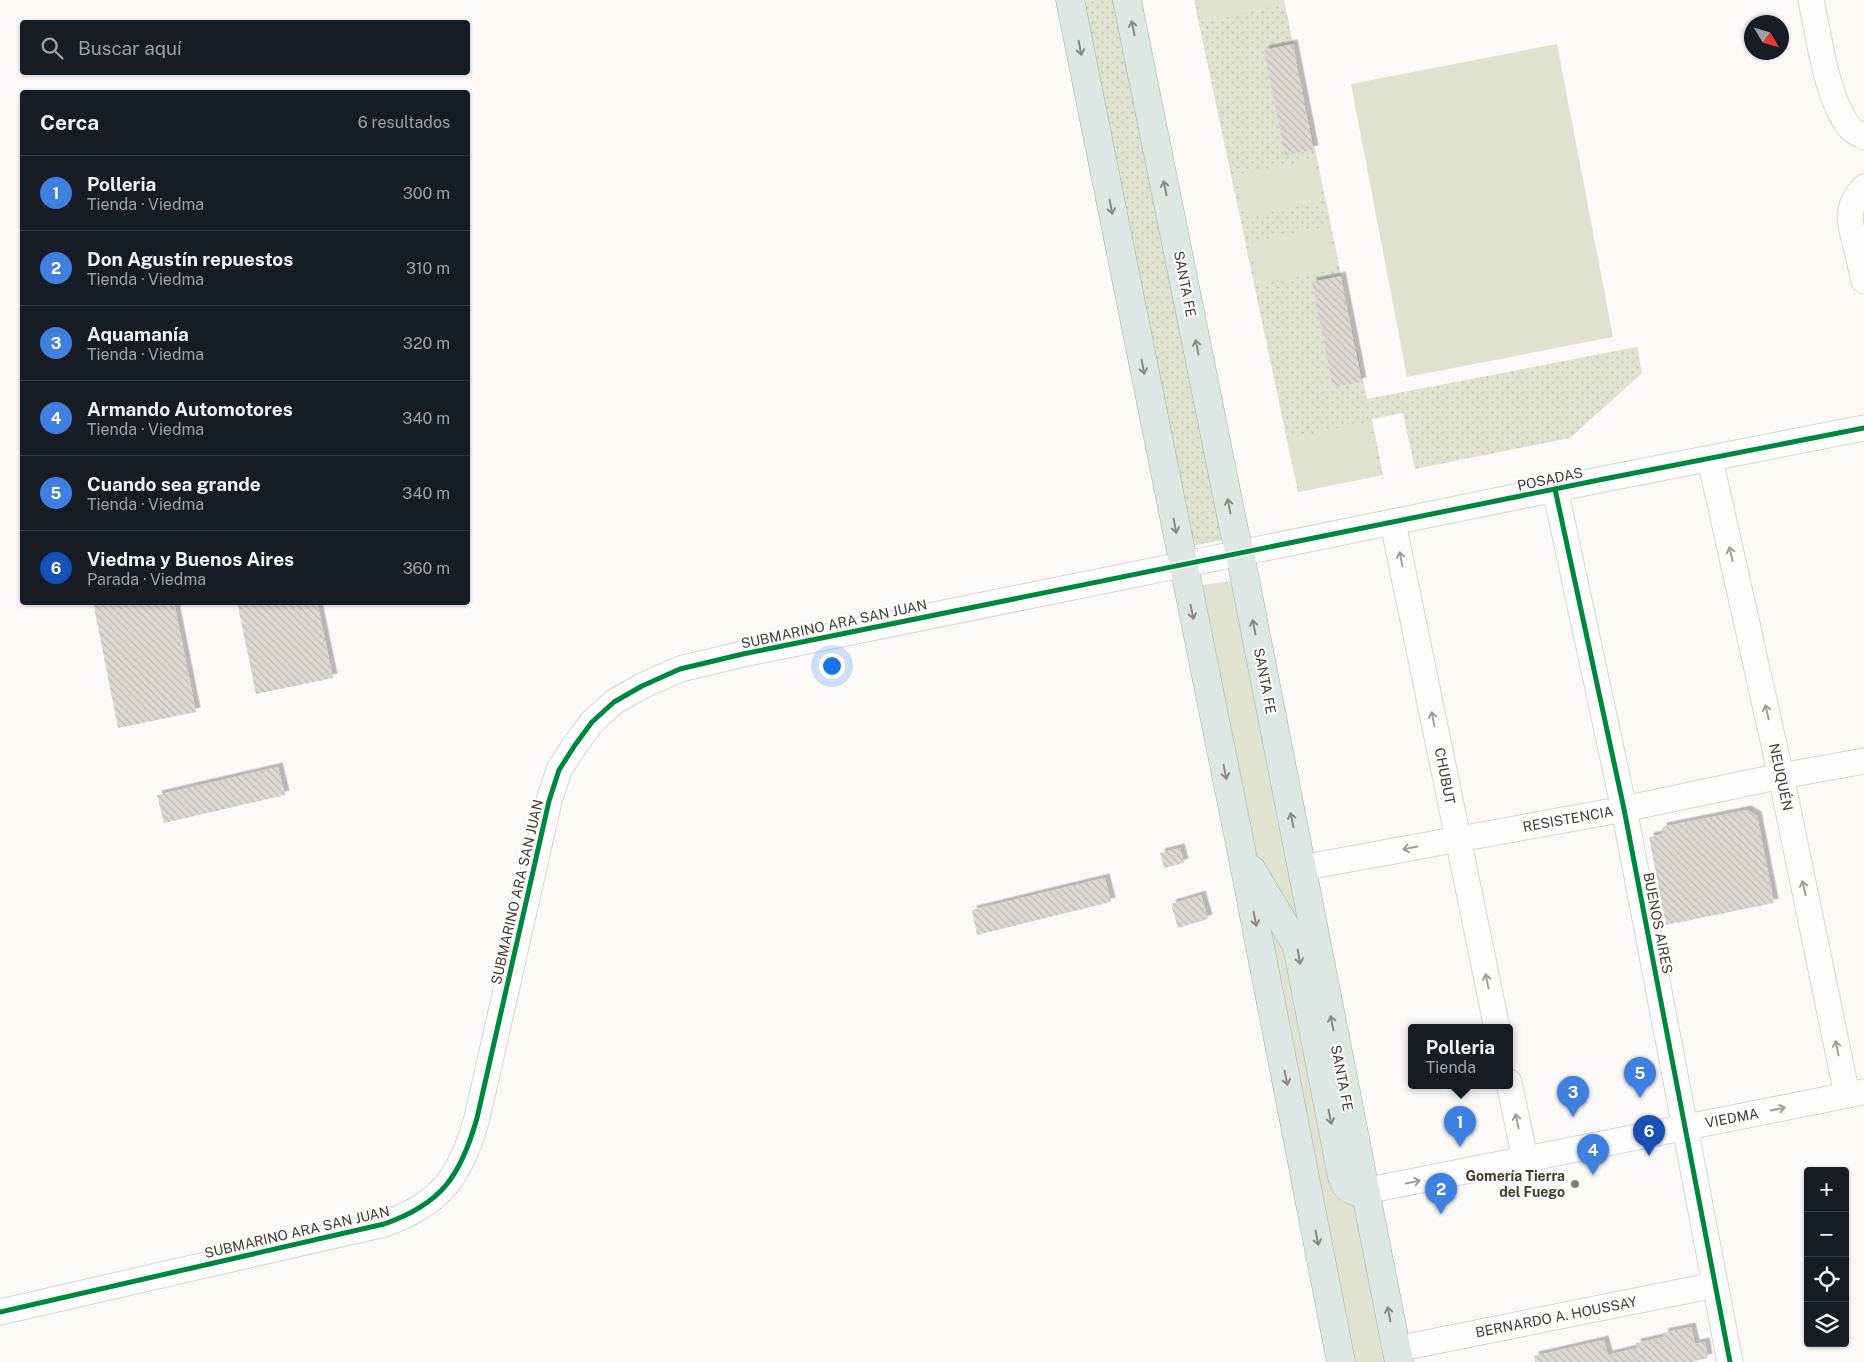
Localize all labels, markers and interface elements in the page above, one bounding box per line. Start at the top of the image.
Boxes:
north arrow [1744,15,1789,60]
search box [20,20,470,75]
one-way arrow [1128,21,1137,37]
icon: search [38,34,66,62]
text: Buscar aquí [78,37,182,59]
one-way arrow [1075,39,1085,55]
text: Cerca [40,110,99,135]
text: 6 resultados [358,113,450,132]
text: Polleria [87,173,156,195]
one-way arrow [1160,180,1170,196]
text: 1 [53,184,59,203]
text: 300 m [403,184,450,203]
text: Tienda · Viedma [87,195,204,214]
one-way arrow [1107,199,1117,215]
text: Don Agustín repuestos [87,248,293,270]
street label: SANTA FE [1171,250,1199,318]
text: 2 [51,259,61,278]
text: 310 m [406,259,450,278]
text: Tienda · Viedma [87,270,204,289]
text: Aquamanía [87,323,189,345]
text: 3 [51,334,61,353]
text: 320 m [403,334,450,353]
one-way arrow [1192,339,1202,355]
text: Tienda · Viedma [87,345,204,364]
one-way arrow [1139,358,1148,374]
text: Armando Automotores [87,398,293,420]
text: 4 [51,409,61,428]
text: 340 m [402,409,450,428]
text: Tienda · Viedma [87,420,204,439]
street label: POSADAS [1516,464,1584,494]
text: Cuando sea grande [87,473,261,495]
text: 5 [51,484,61,503]
text: 340 m [402,484,450,503]
text: Tienda · Viedma [87,495,204,514]
one-way arrow [1224,499,1234,515]
one-way arrow [1171,517,1180,533]
one-way arrow [1726,546,1735,562]
text: Viedma y Buenos Aires [87,548,294,570]
one-way arrow [1396,552,1405,568]
text: 6 [51,559,61,578]
text: 360 m [403,559,450,578]
text: Parada · Viedma [87,570,206,589]
street label: SUBMARINO ARA SAN JUAN [740,596,928,652]
one-way arrow [1188,604,1198,620]
one-way arrow [1249,619,1259,635]
street label: SANTA FE [1251,647,1279,715]
your location [819,653,845,679]
one-way arrow [1762,705,1771,721]
one-way arrow [1428,711,1437,727]
street label: NEUQUÉN [1766,742,1797,812]
street label: CHUBUT [1432,746,1458,806]
one-way arrow [1221,763,1230,779]
street label: SUBMARINO ARA SAN JUAN [488,798,546,986]
street label: RESISTENCIA [1521,803,1615,835]
one-way arrow [1287,813,1296,829]
one-way arrow [1402,844,1418,853]
street label: BUENOS AIRES [1640,871,1676,975]
one-way arrow [1799,881,1808,897]
one-way arrow [1250,910,1260,926]
one-way arrow [1295,949,1305,965]
one-way arrow [1482,973,1491,989]
one-way arrow [1326,1016,1336,1032]
popup [1408,1024,1513,1089]
text: Polleria [1426,1036,1495,1058]
one-way arrow [1832,1040,1841,1056]
street label: SANTA FE [1328,1044,1356,1112]
pin: 5 [1624,1057,1656,1098]
text: Tienda [1426,1058,1476,1077]
one-way arrow [1281,1070,1291,1086]
pin: 3 [1557,1076,1589,1117]
one-way arrow [1769,1104,1785,1113]
street label: VIEDMA [1704,1105,1760,1131]
pin: 1 [1444,1106,1476,1147]
one-way arrow [1326,1108,1335,1124]
one-way arrow [1512,1113,1521,1129]
pin: 6 [1633,1115,1665,1156]
pin: 4 [1577,1134,1609,1175]
map controls [1804,1167,1849,1347]
button: + [1804,1167,1849,1212]
place label: Gomería Tierra del Fuego [1465,1168,1565,1200]
pin: 2 [1425,1173,1457,1214]
one-way arrow [1404,1176,1420,1186]
marker: Gomería Tierra del Fuego [1569,1178,1581,1190]
street label: SUBMARINO ARA SAN JUAN [203,1203,391,1261]
button: − [1804,1212,1849,1257]
one-way arrow [1312,1229,1322,1245]
button: locate [1804,1257,1849,1302]
street label: BERNARDO A. HOUSSAY [1474,1293,1639,1341]
button: layers [1804,1302,1849,1347]
one-way arrow [1384,1307,1393,1323]

